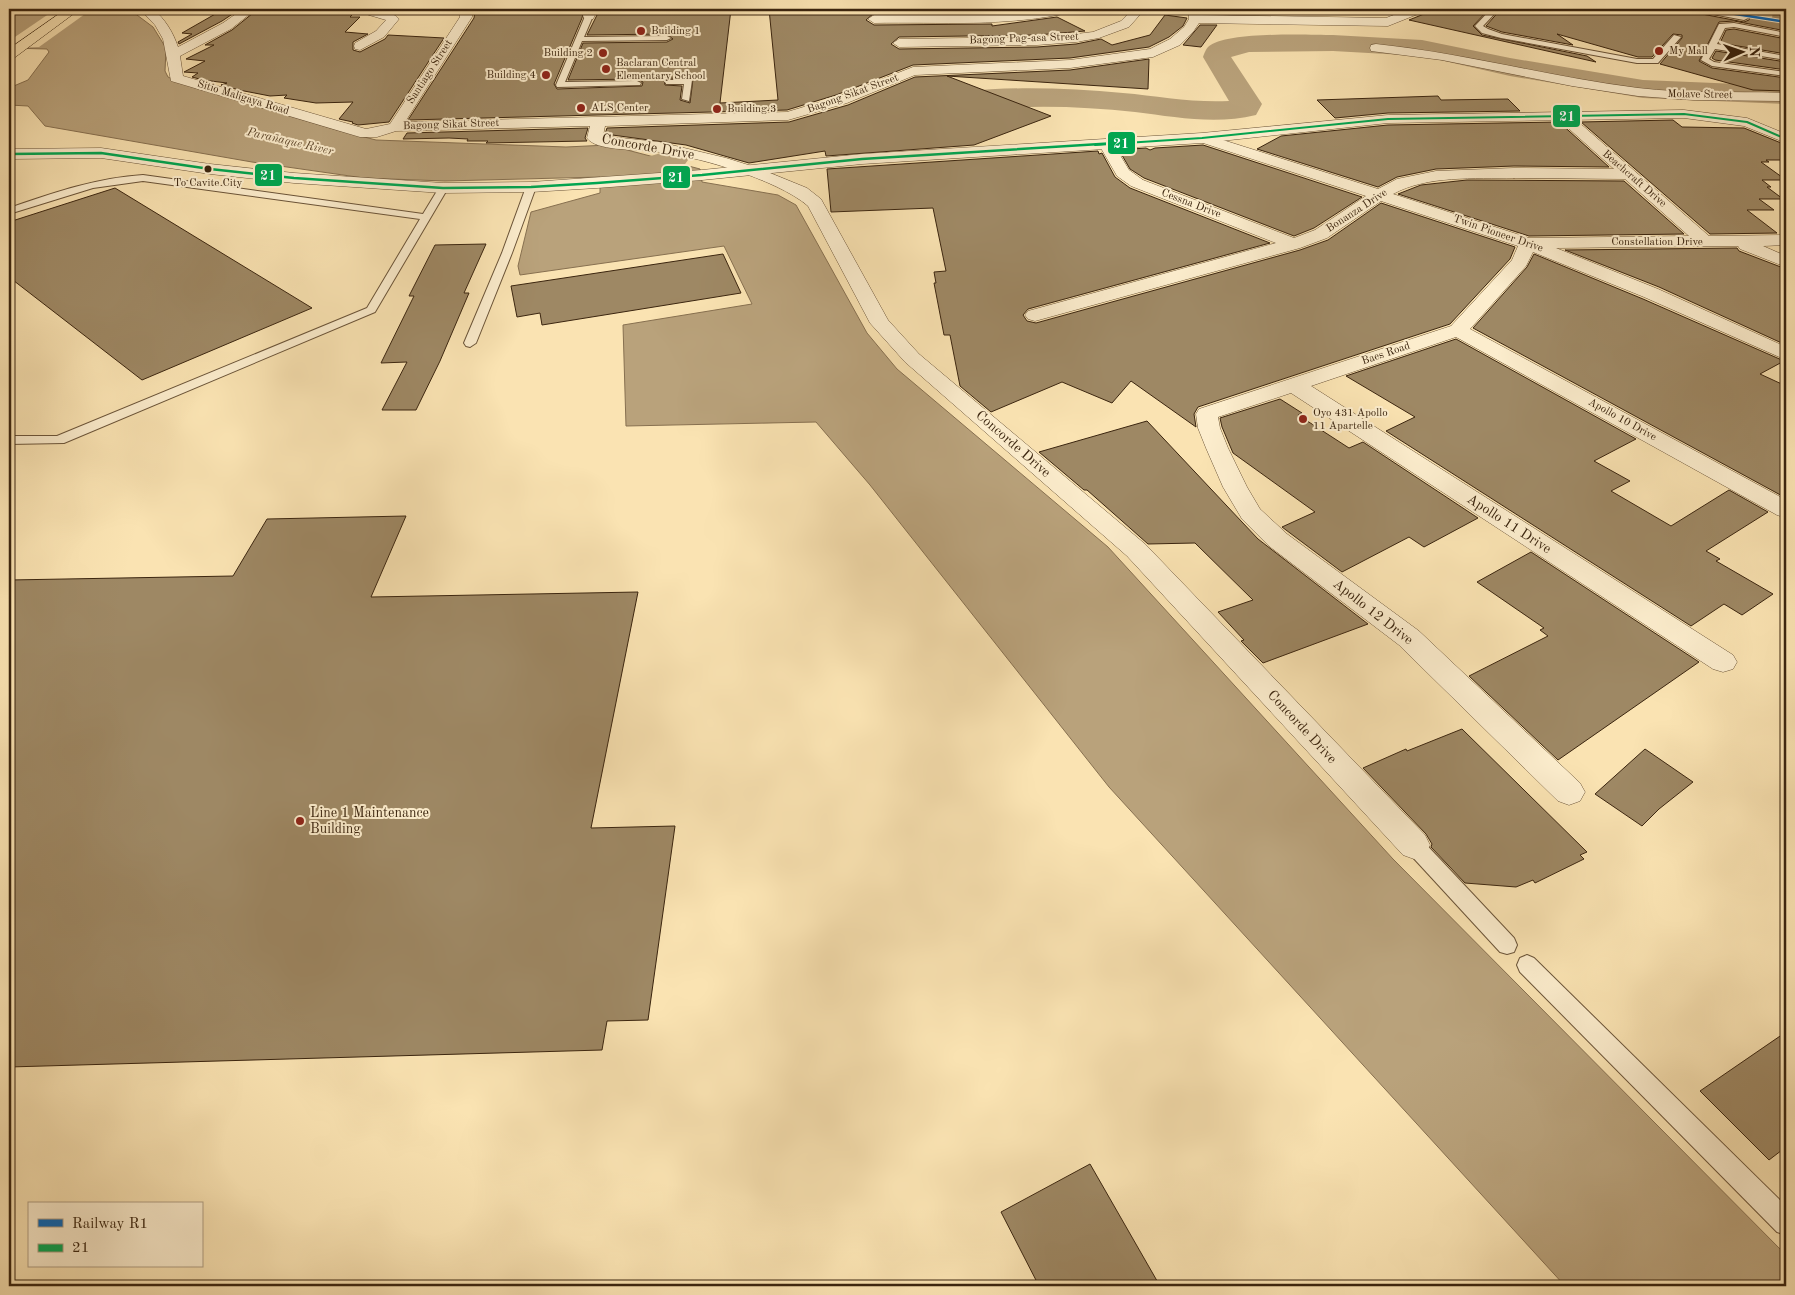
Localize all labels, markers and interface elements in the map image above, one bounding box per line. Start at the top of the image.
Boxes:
marker: Building 1 [635,25,647,37]
place label: Building 1 [651,26,700,37]
north arrow [1718,28,1768,78]
street label: Bagong Pag-asa Street [969,32,1079,46]
street label: Santiago Street [405,38,455,106]
marker: My Mall [1653,45,1665,57]
place label: My Mall [1669,46,1708,57]
text: N [1747,46,1761,57]
marker: Building 2 [597,47,609,59]
place label: Building 2 [544,48,593,59]
place label: Baclaran Central Elementary School [616,58,706,82]
marker: Baclaran Central Elementary School [600,63,612,75]
marker: Building 4 [540,69,552,81]
place label: Building 4 [487,70,536,81]
street label: Bagong Sikat Street [806,72,900,116]
street label: Sitio Maligaya Road [196,79,290,117]
street label: Molave Street [1667,89,1733,101]
marker: ALS Center [575,102,587,114]
place label: ALS Center [591,103,649,114]
marker: Building 3 [711,103,723,115]
place label: Building 3 [727,104,776,115]
line badge: 21 [1552,104,1581,128]
text: 21 [1559,110,1575,124]
street label: Bagong Sikat Street [403,118,500,132]
water label: Parañaque River [245,126,335,158]
line badge: 21 [1107,131,1136,155]
street label: Concorde Drive [601,132,695,162]
text: 21 [1113,137,1129,151]
street label: Beachcraft Drive [1600,148,1668,210]
line badge: 21 [254,163,283,187]
marker: To Cavite City [203,164,213,174]
line badge: 21 [662,165,691,189]
text: 21 [260,169,276,183]
text: 21 [668,171,684,185]
place label: To Cavite City [174,178,243,189]
street label: Bonanza Drive [1325,187,1389,235]
street label: Cessna Drive [1160,188,1222,220]
street label: Twin Pioneer Drive [1452,213,1544,255]
street label: Constellation Drive [1611,237,1703,248]
street label: Baes Road [1360,341,1412,367]
street label: Apollo 10 Drive [1586,397,1658,443]
street label: Concorde Drive [973,408,1053,480]
place label: Oyo 431 Apollo 11 Apartelle [1313,408,1388,432]
marker: Oyo 431 Apollo 11 Apartelle [1297,413,1309,425]
street label: Apollo 11 Drive [1464,492,1554,556]
street label: Apollo 12 Drive [1330,577,1416,647]
street label: Concorde Drive [1265,688,1339,766]
place label: Line 1 Maintenance Building [310,806,429,836]
marker: Line 1 Maintenance Building [294,815,306,827]
legend [28,1202,202,1268]
text: Railway R1 [72,1217,148,1232]
text: 21 [72,1241,89,1256]

